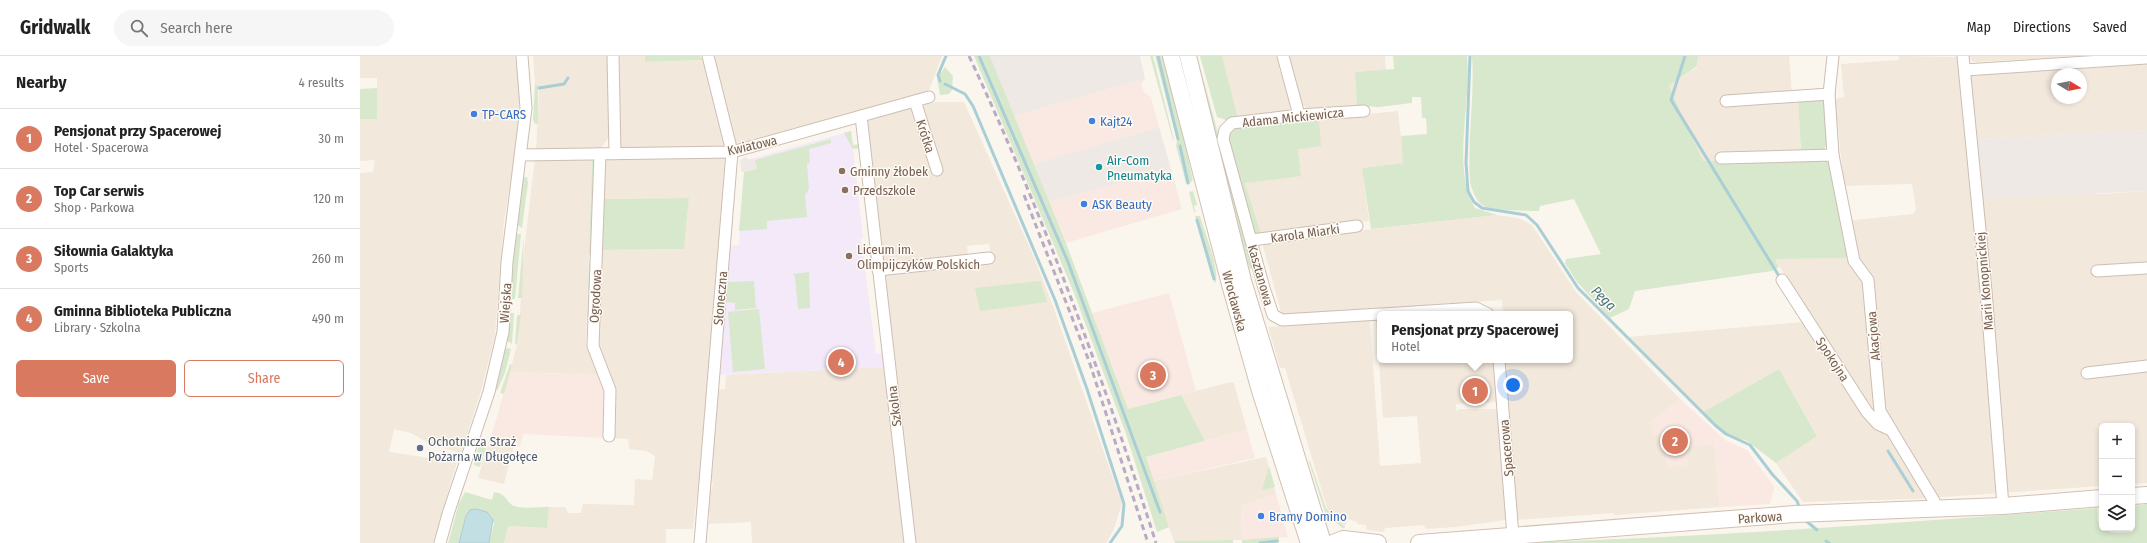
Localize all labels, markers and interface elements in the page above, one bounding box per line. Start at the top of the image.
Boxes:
search box [114,10,394,46]
text: Gridwalk [20,16,90,39]
icon: search [128,17,150,39]
text: Search here [160,19,233,37]
text: Map [1967,19,1991,36]
text: Directions [2013,19,2071,36]
text: Saved [2093,19,2127,36]
north arrow [2051,68,2087,104]
text: Nearby [16,72,67,93]
text: 4 results [298,75,344,90]
street label: Adama Mickiewicza [1241,105,1345,130]
place label: TP-CARS [482,107,526,122]
marker: TP-CARS [469,109,479,119]
place label: Kajt24 [1100,114,1132,129]
marker: Kajt24 [1087,116,1097,126]
street label: Krótka [913,117,938,155]
text: Pensjonat przy Spacerowej [54,122,221,140]
text: 1 [26,131,32,146]
text: 30 m [318,131,344,146]
street label: Kwiatowa [726,132,778,158]
text: Hotel · Spacerowa [54,140,149,155]
place label: Air-Com Pneumatyka [1107,153,1172,183]
marker: Air-Com Pneumatyka [1094,162,1104,172]
place label: Gminny żłobek [850,164,929,179]
marker: Gminny żłobek [837,166,847,176]
text: Top Car serwis [54,182,144,200]
place label: Przedszkole [853,183,916,198]
marker: Przedszkole [840,185,850,195]
text: 2 [26,191,32,206]
text: 120 m [313,191,344,206]
place label: ASK Beauty [1092,197,1152,212]
marker: ASK Beauty [1079,199,1089,209]
text: Shop · Parkowa [54,200,134,215]
street label: Karola Miarki [1269,221,1341,246]
street label: Marii Konopnickiej [1973,231,1996,331]
text: Siłownia Galaktyka [54,242,174,260]
place label: Liceum im. Olimpijczyków Polskich [857,242,980,272]
street label: Kasztanowa [1245,243,1276,307]
text: 3 [26,251,32,266]
text: 260 m [312,251,344,266]
marker: Liceum im. Olimpijczyków Polskich [844,251,854,261]
text: Sports [54,260,89,275]
street label: Ogrodowa [587,269,604,323]
street label: Wrocławska [1219,269,1250,333]
street label: Słoneczna [711,270,730,326]
street label: Wiejska [497,282,514,324]
water label: Pęga [1588,282,1620,314]
text: Gminna Biblioteka Publiczna [54,302,231,320]
text: 4 [26,311,32,326]
text: 490 m [312,311,344,326]
popup [1377,311,1573,363]
street label: Akacjowa [1864,311,1883,361]
text: Library · Szkolna [54,320,141,335]
text: Pensjonat przy Spacerowej [1391,321,1559,339]
street label: Spokojna [1813,334,1852,384]
text: Hotel [1391,339,1420,354]
pin: 4 [828,347,854,377]
button: Save [16,360,176,397]
button: Share [184,360,344,397]
pin: 3 [1140,360,1166,390]
your location [1503,375,1523,395]
pin: 1 [1462,376,1488,406]
street label: Szkolna [885,385,904,427]
street label: Spacerowa [1497,419,1516,477]
map controls [2099,423,2135,531]
button: + [2099,423,2135,459]
pin: 2 [1662,426,1688,456]
place label: Ochotnicza Straż Pożarna w Długołęce [428,434,538,464]
marker: Ochotnicza Straż Pożarna w Długołęce [415,443,425,453]
button: − [2099,459,2135,495]
button: layers [2099,495,2135,531]
street label: Parkowa [1737,508,1783,527]
place label: Bramy Domino [1269,509,1347,524]
marker: Bramy Domino [1256,511,1266,521]

